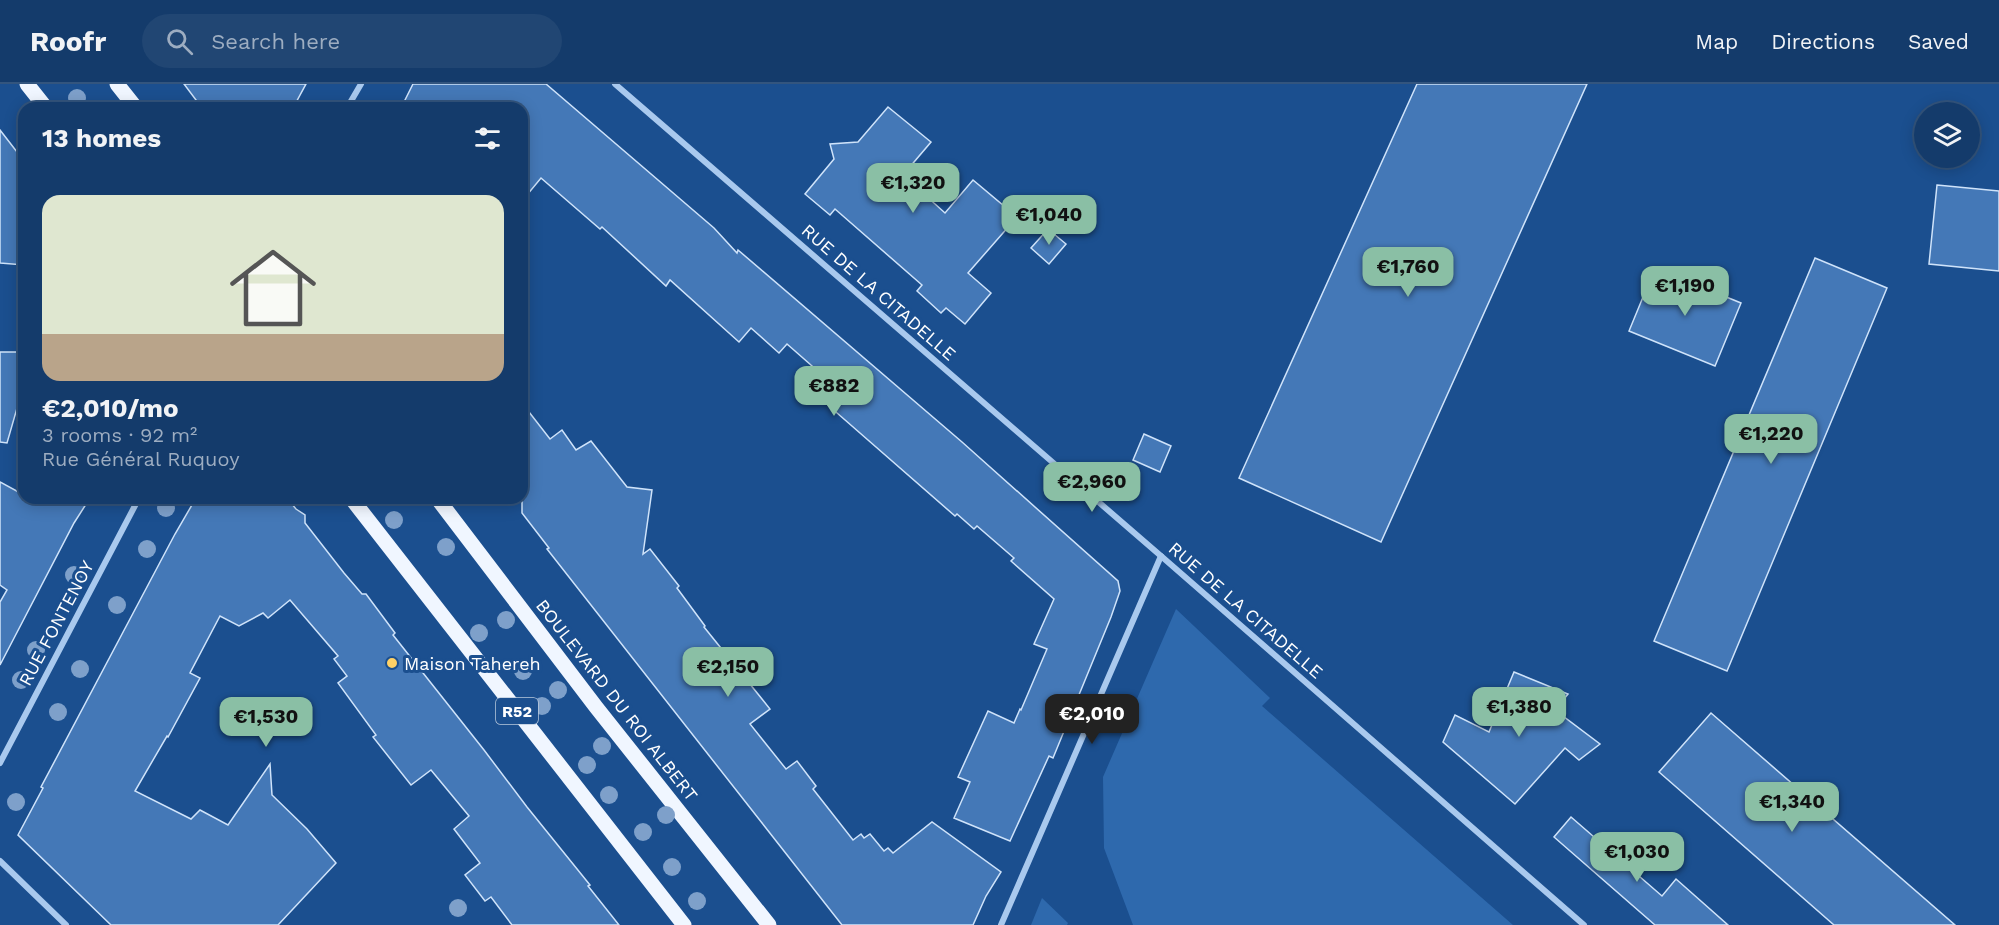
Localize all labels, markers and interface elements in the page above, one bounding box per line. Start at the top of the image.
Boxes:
search box [142,14,562,68]
text: Roofr [30,25,106,58]
icon: search [163,25,196,58]
text: Search here [211,29,340,54]
text: Map [1695,29,1738,54]
text: Directions [1771,29,1875,54]
text: Saved [1908,29,1969,54]
map controls [1914,102,1980,168]
button: layers [1914,102,1980,168]
icon: filters [471,122,504,155]
text: 13 homes [42,123,161,153]
pin: €1,320 [864,163,962,214]
text: €1,320 [880,170,946,194]
pin: €1,040 [1000,195,1098,246]
text: €1,040 [1016,202,1082,226]
street label: RUE DE LA CITADELLE [798,219,960,365]
icon: home [219,234,327,342]
pin: €1,760 [1359,247,1457,298]
text: €1,760 [1376,254,1440,278]
pin: €1,190 [1636,266,1734,317]
text: €1,190 [1655,273,1715,297]
pin: €882 [798,366,870,417]
text: €882 [808,373,860,397]
text: €2,010/mo [42,393,178,423]
pin: €1,220 [1722,414,1820,465]
text: €1,220 [1738,421,1804,445]
text: 3 rooms · 92 m² [42,423,197,447]
text: Rue Général Ruquoy [42,447,239,471]
pin: €2,960 [1043,462,1141,513]
text: €2,960 [1057,469,1127,493]
street label: RUE DE LA CITADELLE [1165,537,1327,683]
street label: RUE FONTENOY [14,556,98,689]
street label: BOULEVARD DU ROI ALBERT [532,595,702,805]
pin: €2,150 [679,647,777,698]
place label: Maison Tahereh [404,653,541,674]
text: €2,150 [697,654,759,678]
marker: Maison Tahereh [385,656,399,670]
pin: €1,380 [1470,687,1568,738]
pin: €2,010 [1043,694,1141,745]
text: €1,380 [1486,694,1552,718]
pin: €1,530 [217,697,315,748]
road number: R52 [496,698,538,724]
text: €2,010 [1059,701,1125,725]
text: €1,530 [234,704,298,728]
pin: €1,340 [1743,782,1841,833]
text: €1,340 [1759,789,1825,813]
pin: €1,030 [1588,832,1686,883]
text: €1,030 [1604,839,1670,863]

